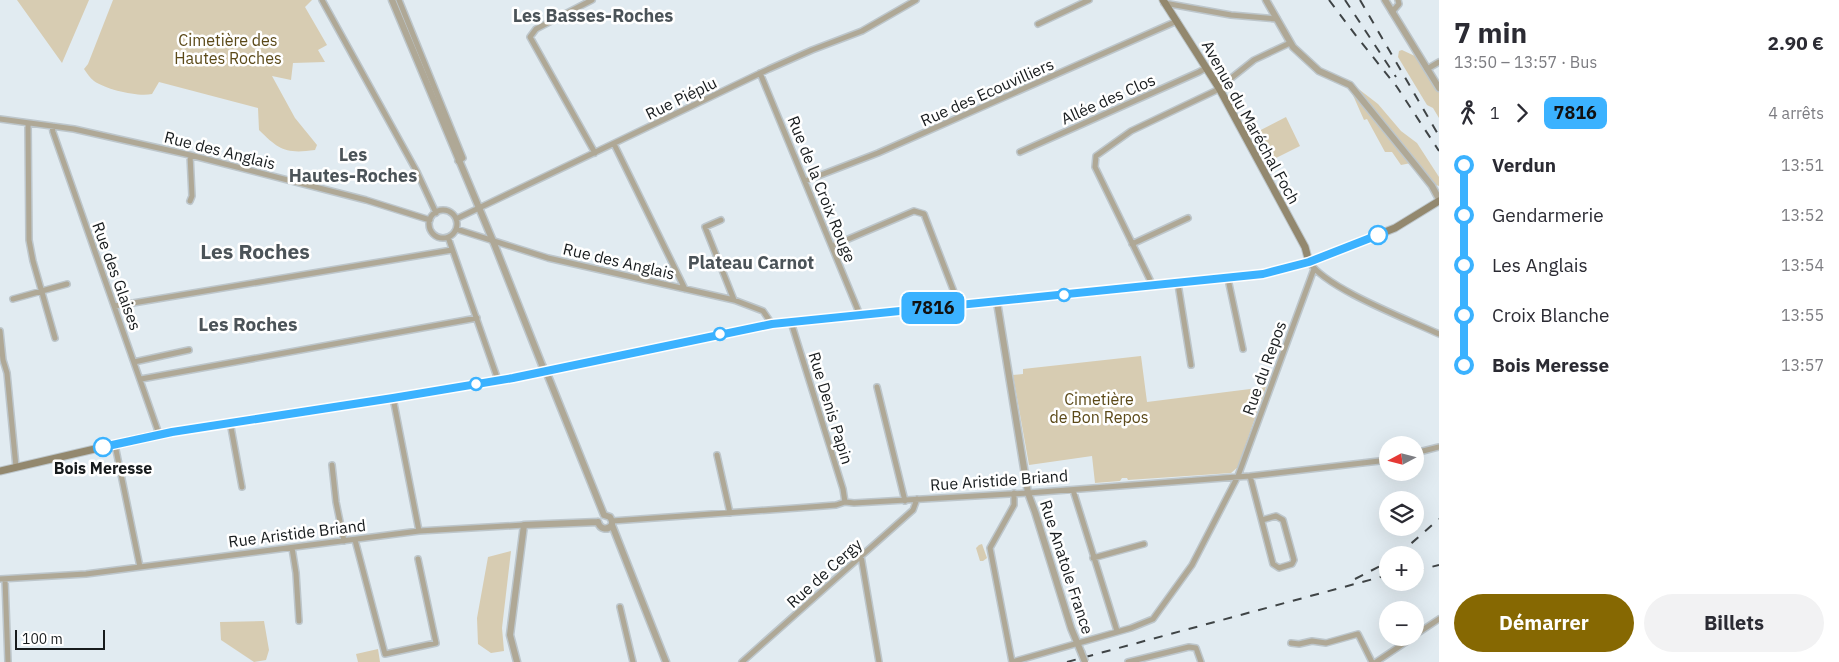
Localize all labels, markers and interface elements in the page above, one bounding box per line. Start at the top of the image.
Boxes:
district label: Les Basses-Roches [513,4,673,27]
text: 7 min [1454,14,1527,51]
park label: Cimetière des Hautes Roches [174,30,282,68]
text: 2.90 € [1768,31,1824,55]
street label: Avenue du Maréchal Foch [1198,37,1304,207]
text: 13:50 – 13:57 · Bus [1454,52,1597,72]
street label: Rue des Ecouvilliers [917,54,1057,130]
street label: Allée des Clos [1058,69,1158,129]
street label: Rue Piéplu [642,72,720,124]
icon: walk [1454,99,1482,127]
icon: forward [1508,99,1536,127]
text: 7816 [1554,101,1597,124]
text: 1 [1490,103,1500,123]
text: 4 arrêts [1768,103,1824,123]
street label: Rue de la Croix Rouge [783,113,861,265]
street label: Rue des Anglais [162,127,278,173]
district label: Les Hautes-Roches [289,143,417,187]
text: Verdun [1492,153,1556,177]
text: 13:51 [1781,155,1824,175]
text: Gendarmerie [1492,203,1604,227]
text: 13:52 [1781,205,1824,225]
street label: Rue des Glaises [88,219,146,333]
unlabelled marker [1368,225,1388,245]
district label: Les Roches [200,237,310,265]
street label: Rue des Anglais [561,238,677,284]
district label: Plateau Carnot [688,251,814,274]
text: Les Anglais [1492,253,1588,277]
text: 13:54 [1781,255,1824,275]
unlabelled marker [1057,288,1071,302]
line badge: 7816 [898,292,968,324]
text: 7816 [911,296,955,319]
text: Croix Blanche [1492,303,1609,327]
text: 13:55 [1781,305,1824,325]
district label: Les Roches [198,312,298,336]
street label: Rue du Repos [1238,318,1290,418]
unlabelled marker [713,327,727,341]
street label: Rue Denis Papin [804,349,858,467]
text: Bois Meresse [1492,353,1609,377]
text: 13:57 [1781,355,1824,375]
unlabelled marker [469,377,483,391]
park label: Cimetière de Bon Repos [1050,389,1148,427]
north arrow [1379,436,1424,481]
map controls [1379,436,1424,646]
marker: Bois Meresse [93,437,113,457]
place label: Bois Meresse [54,458,152,478]
street label: Rue Aristide Briand [929,465,1069,495]
button: layers [1379,491,1424,536]
street label: Rue Anatole France [1036,497,1098,637]
street label: Rue Aristide Briand [227,515,367,551]
street label: Rue de Cergy [782,534,866,612]
button: + [1379,546,1424,591]
button: Démarrer [1454,594,1634,652]
button: Billets [1644,594,1824,652]
button: − [1379,601,1424,646]
scale bar [15,627,105,650]
text: 100 m [22,630,63,648]

